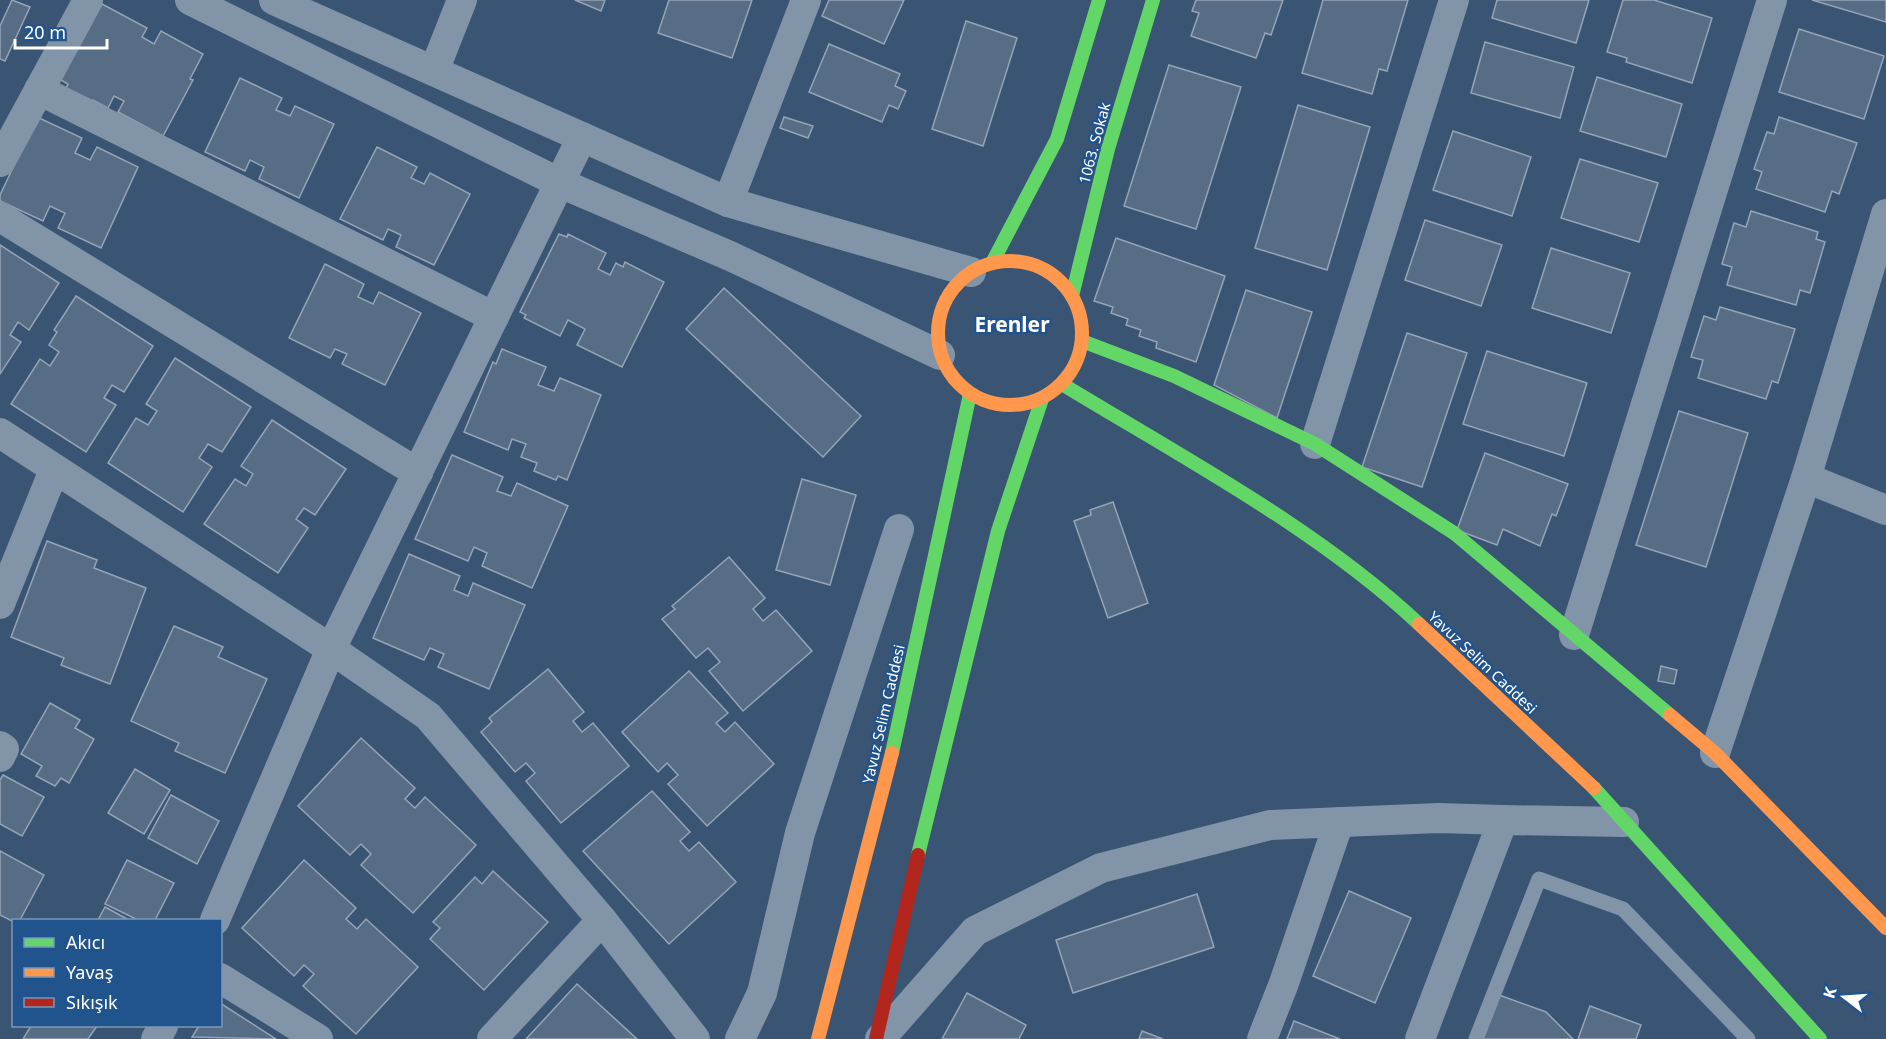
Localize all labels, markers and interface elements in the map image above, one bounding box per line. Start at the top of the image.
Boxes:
scale bar [15,12,106,50]
text: 20 m [24,20,66,44]
street label: 1063. Sokak [1073,100,1115,186]
district label: Erenler [974,310,1050,338]
street label: Yavuz Selim Caddesi [1424,606,1542,718]
street label: Yavuz Selim Caddesi [857,642,909,786]
legend [12,919,222,1027]
text: Akıcı [66,930,105,954]
text: Yavaş [66,960,113,984]
north arrow [1814,967,1874,1027]
text: K [1818,984,1842,1001]
text: Sıkışık [66,990,118,1014]

